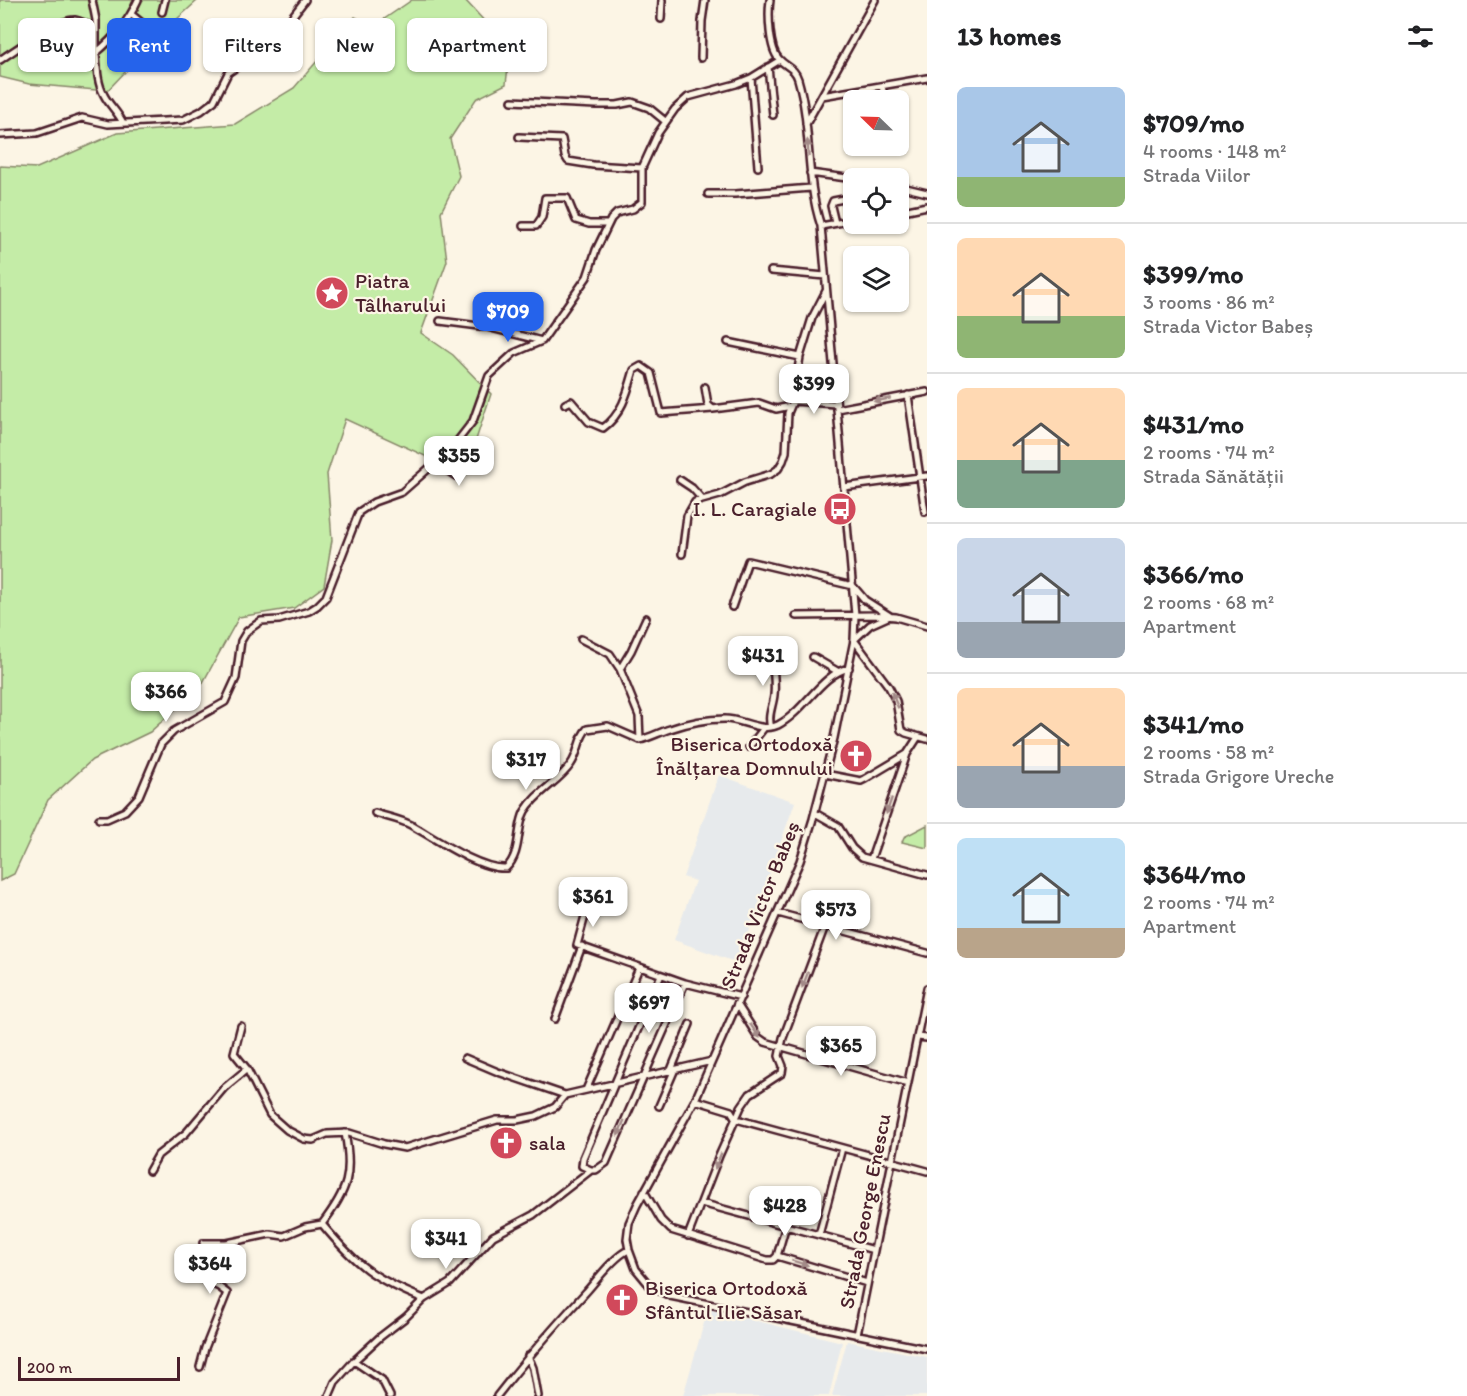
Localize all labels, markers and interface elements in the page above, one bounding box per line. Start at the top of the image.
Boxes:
chip: Buy [18,18,95,72]
chip: Rent [107,18,191,72]
chip: Filters [203,18,303,72]
chip: New [315,18,395,72]
chip: Apartment [407,18,547,72]
text: 13 homes [957,20,1061,52]
icon: filters [1404,20,1437,53]
north arrow [843,90,909,156]
map controls [843,90,909,312]
text: $709/mo [1143,107,1245,139]
icon: home [1005,111,1077,183]
one-way arrow [803,138,813,157]
text: 4 rooms · 148 m² [1143,139,1287,163]
text: Strada Viilor [1143,163,1250,187]
button: locate [843,168,909,234]
button: layers [843,246,909,312]
text: $399/mo [1143,258,1244,290]
icon: home [1005,262,1077,334]
place label: Piatra Tâlharului [355,268,446,317]
place icon: Piatra Tâlharului [314,275,350,311]
text: 3 rooms · 86 m² [1143,290,1275,314]
pin: $709 [472,292,544,343]
text: $709 [487,299,529,323]
text: Strada Victor Babeș [1143,314,1313,338]
pin: $399 [778,364,850,415]
text: $399 [793,371,835,395]
one-way arrow [872,396,891,405]
text: $431/mo [1143,408,1244,440]
icon: home [1005,412,1077,484]
pin: $355 [423,436,495,487]
text: 2 rooms · 74 m² [1143,440,1275,464]
text: $355 [438,443,480,467]
text: Strada Sănătății [1143,464,1284,488]
bus stop icon: I. L. Caragiale [822,491,858,527]
place label: I. L. Caragiale [693,496,817,521]
text: $366/mo [1143,558,1244,590]
icon: home [1005,562,1077,634]
text: 2 rooms · 68 m² [1143,590,1274,614]
text: Apartment [1143,614,1236,638]
pin: $431 [727,636,799,687]
text: $431 [742,643,784,667]
pin: $366 [130,672,202,723]
text: $366 [145,679,187,703]
one-way arrow [889,691,899,709]
text: $341/mo [1143,708,1244,740]
icon: home [1005,712,1077,784]
place label: Biserica Ortodoxă Înălțarea Domnului [656,731,833,780]
church icon: Biserica Ortodoxă Înălțarea Domnului [838,738,874,774]
pin: $317 [490,740,562,791]
text: 2 rooms · 58 m² [1143,740,1274,764]
text: $317 [506,747,546,771]
text: Strada Grigore Ureche [1143,764,1334,788]
one-way arrow [884,797,893,815]
street label: Strada Victor Babeș [715,817,805,992]
text: $364/mo [1143,858,1246,890]
icon: home [1005,862,1077,934]
pin: $361 [557,877,629,928]
text: $361 [573,884,613,908]
pin: $573 [800,890,872,941]
text: 2 rooms · 74 m² [1143,890,1275,914]
text: $573 [815,897,857,921]
text: Apartment [1143,914,1236,938]
one-way arrow [799,971,809,989]
pin: $697 [613,983,685,1034]
text: $697 [628,990,670,1014]
one-way arrow [749,1023,761,1039]
pin: $365 [805,1026,877,1077]
text: $365 [820,1033,862,1057]
street label: Strada George Enescu [833,1111,896,1311]
one-way arrow [616,1119,626,1137]
church icon: sala [488,1125,524,1161]
place label: sala [529,1130,566,1155]
one-way arrow [712,1152,722,1170]
pin: $428 [749,1186,821,1237]
text: $428 [763,1193,807,1217]
pin: $341 [410,1219,482,1270]
text: $341 [425,1226,467,1250]
pin: $364 [174,1244,246,1295]
text: $364 [188,1251,232,1275]
one-way arrow [792,1259,810,1268]
place label: Biserica Ortodoxă Sfântul Ilie Săsar [645,1275,808,1324]
church icon: Biserica Ortodoxă Sfântul Ilie Săsar [604,1282,640,1318]
scale bar [18,1354,180,1382]
text: 200 m [27,1358,72,1377]

